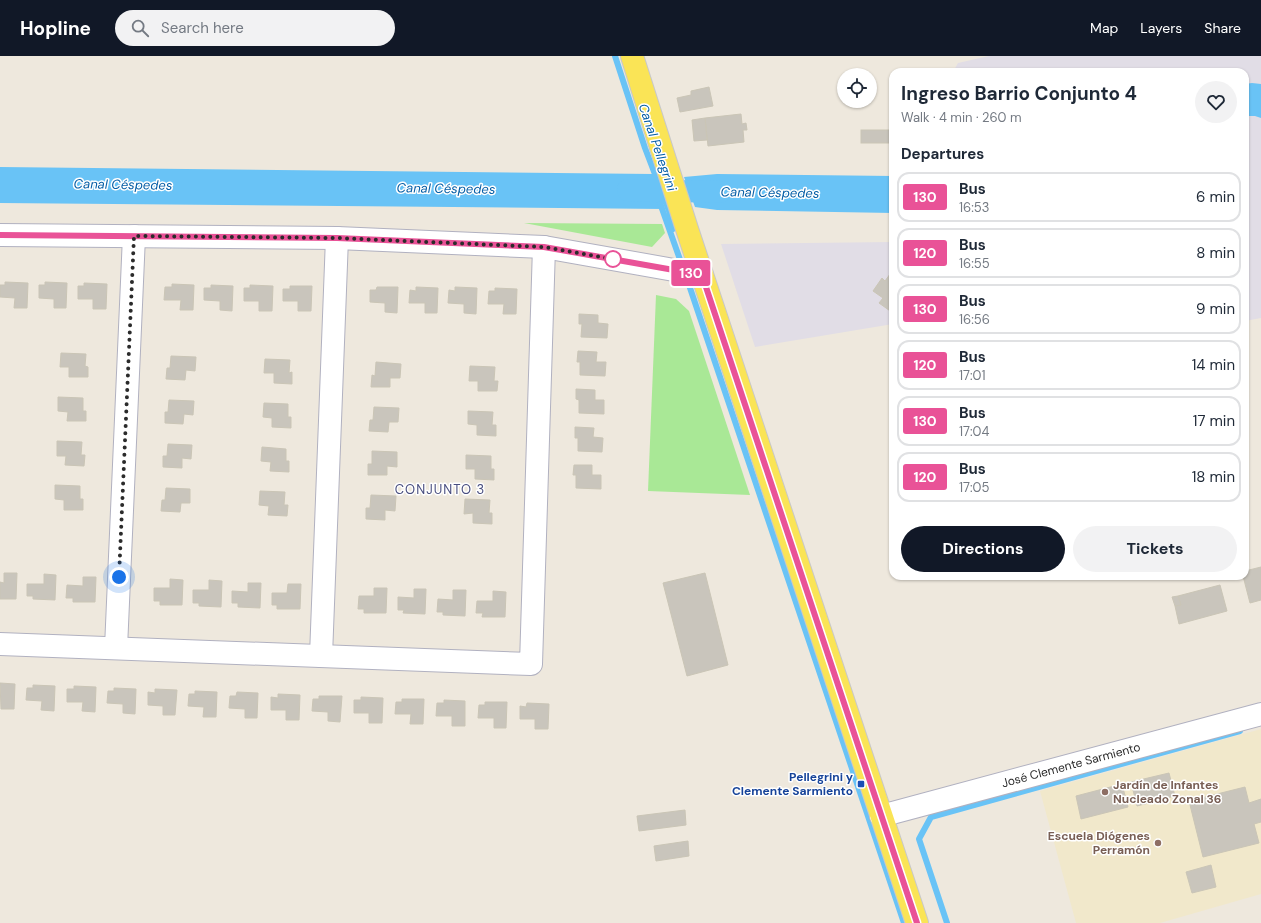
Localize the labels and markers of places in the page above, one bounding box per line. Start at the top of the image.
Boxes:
unlabelled marker [604,250,622,268]
place label: Pellegrini y Clemente Sarmiento [732,769,854,799]
place label: Jardín de Infantes Nucleado Zonal 36 [1113,777,1221,807]
marker: Pellegrini y Clemente Sarmiento [856,779,866,789]
marker: Jardín de Infantes Nucleado Zonal 36 [1100,787,1110,797]
place label: Escuela Diógenes Perramón [1048,828,1150,858]
marker: Escuela Diógenes Perramón [1153,838,1163,848]

